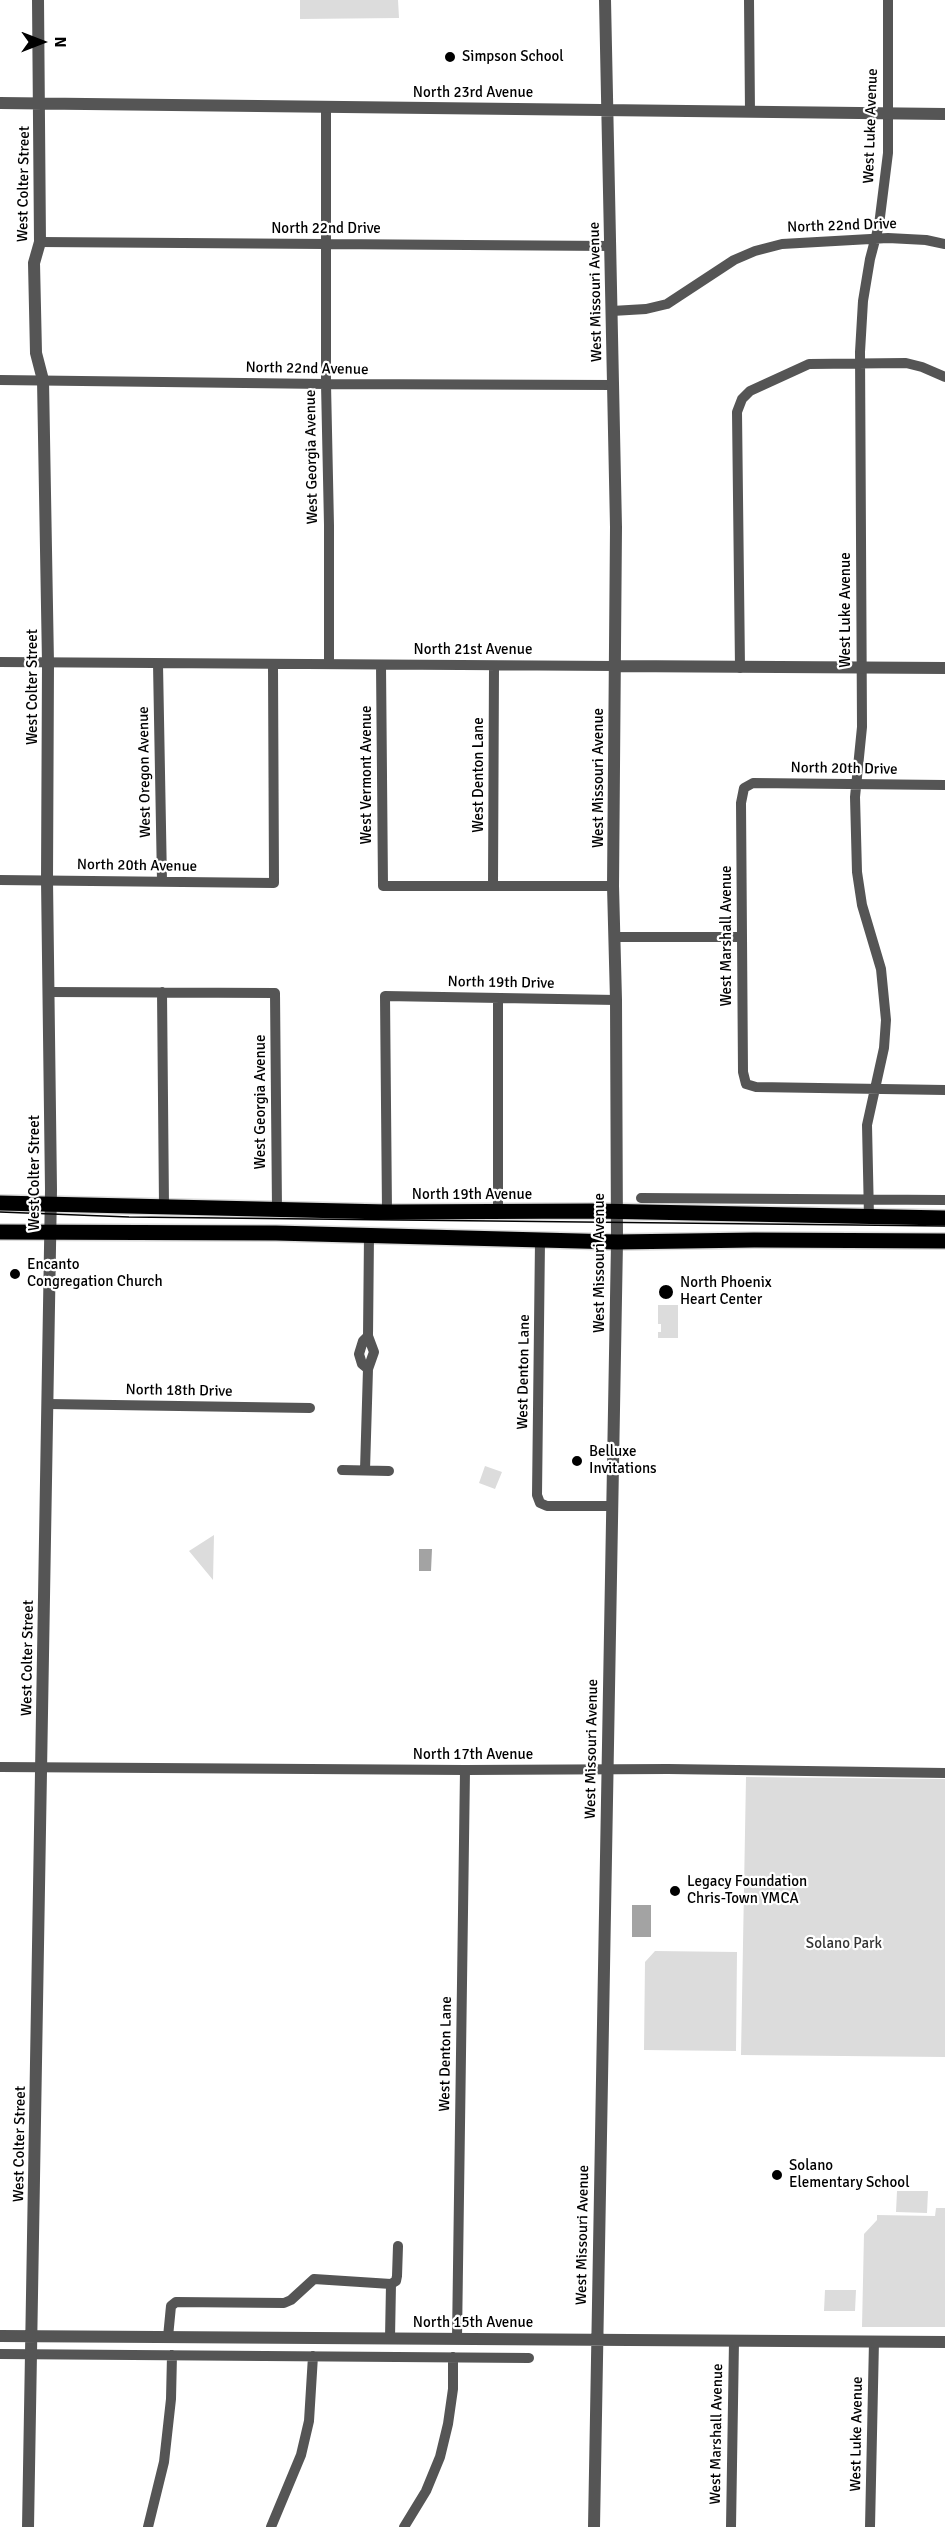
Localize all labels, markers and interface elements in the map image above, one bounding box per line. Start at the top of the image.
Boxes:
north arrow [12,12,72,72]
text: N [50,36,70,48]
place label: Simpson School [462,48,564,66]
marker: Simpson School [443,50,457,64]
street label: West Luke Avenue [860,68,882,184]
street label: North 23rd Avenue [413,84,533,102]
street label: West Colter Street [14,126,34,242]
street label: North 22nd Drive [787,215,897,237]
street label: North 22nd Drive [271,220,381,238]
street label: West Missouri Avenue [586,222,606,362]
street label: North 22nd Avenue [245,359,369,379]
street label: West Georgia Avenue [302,389,322,525]
street label: West Luke Avenue [837,552,855,668]
street label: West Colter Street [24,629,42,745]
street label: North 21st Avenue [414,641,532,659]
street label: West Vermont Avenue [358,705,376,845]
street label: West Oregon Avenue [135,706,155,838]
street label: West Missouri Avenue [590,708,608,848]
street label: West Denton Lane [470,717,488,833]
street label: North 20th Drive [790,759,898,779]
street label: North 20th Avenue [77,856,197,876]
street label: West Marshall Avenue [718,865,736,1007]
street label: North 19th Drive [447,973,555,993]
street label: West Georgia Avenue [252,1035,270,1169]
street label: West Colter Street [26,1115,44,1231]
street label: North 19th Avenue [412,1186,532,1204]
street label: West Missouri Avenue [591,1193,609,1333]
place label: Encanto Congregation Church [27,1256,163,1291]
marker: Encanto Congregation Church [8,1267,22,1281]
place label: North Phoenix Heart Center [680,1274,772,1309]
marker: North Phoenix Heart Center [657,1283,675,1301]
street label: West Denton Lane [514,1314,534,1430]
street label: North 18th Drive [125,1381,233,1401]
place label: Belluxe Invitations [589,1443,657,1478]
marker: Belluxe Invitations [570,1454,584,1468]
street label: West Colter Street [18,1600,38,1716]
street label: West Missouri Avenue [582,1679,602,1819]
street label: North 17th Avenue [413,1746,533,1764]
place label: Legacy Foundation Chris-Town YMCA [687,1873,807,1908]
marker: Legacy Foundation Chris-Town YMCA [668,1884,682,1898]
park label: Solano Park [806,1935,882,1953]
street label: West Denton Lane [436,1996,456,2112]
street label: West Colter Street [10,2086,30,2202]
place label: Solano Elementary School [789,2157,910,2192]
street label: West Missouri Avenue [573,2165,593,2305]
marker: Solano Elementary School [770,2168,784,2182]
street label: North 15th Avenue [413,2314,533,2332]
street label: West Marshall Avenue [707,2363,727,2505]
street label: West Luke Avenue [847,2376,867,2492]

